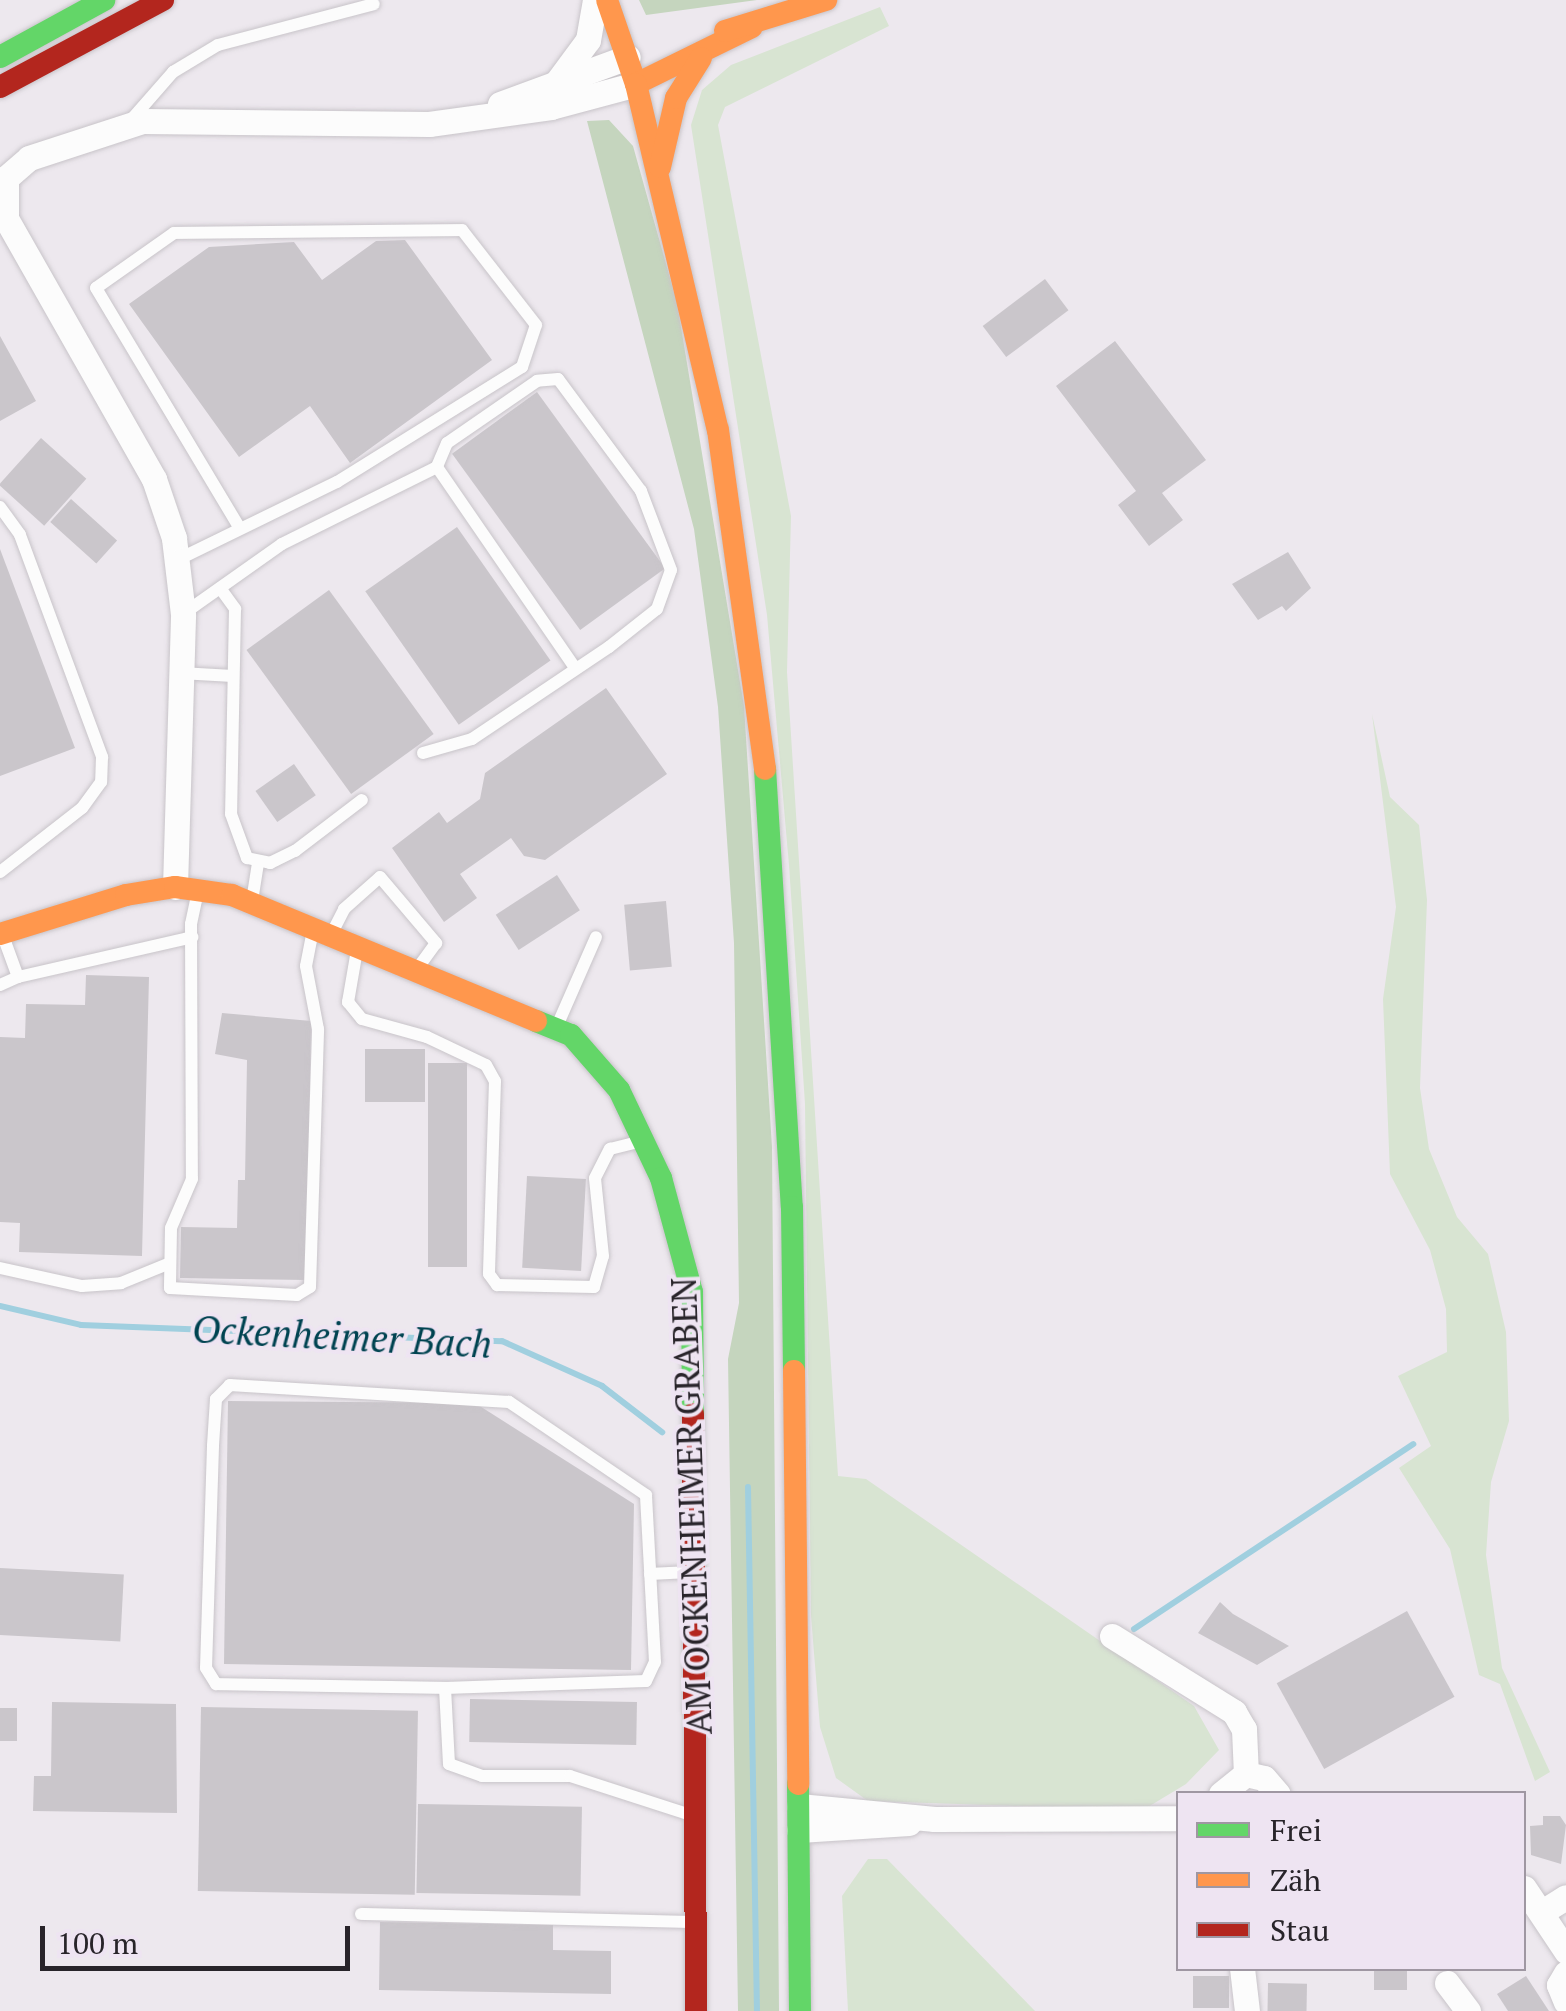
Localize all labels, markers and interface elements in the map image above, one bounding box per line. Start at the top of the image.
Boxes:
street label: AM OCKENHEIMER GRABEN [662,1277,720,1735]
water label: Ockenheimer Bach [191,1306,493,1368]
legend [1176,1791,1526,1971]
text: Frei [1270,1810,1322,1850]
text: Zäh [1270,1860,1321,1900]
scale bar [45,1906,355,1968]
text: Stau [1270,1910,1330,1950]
text: 100 m [57,1923,138,1963]

